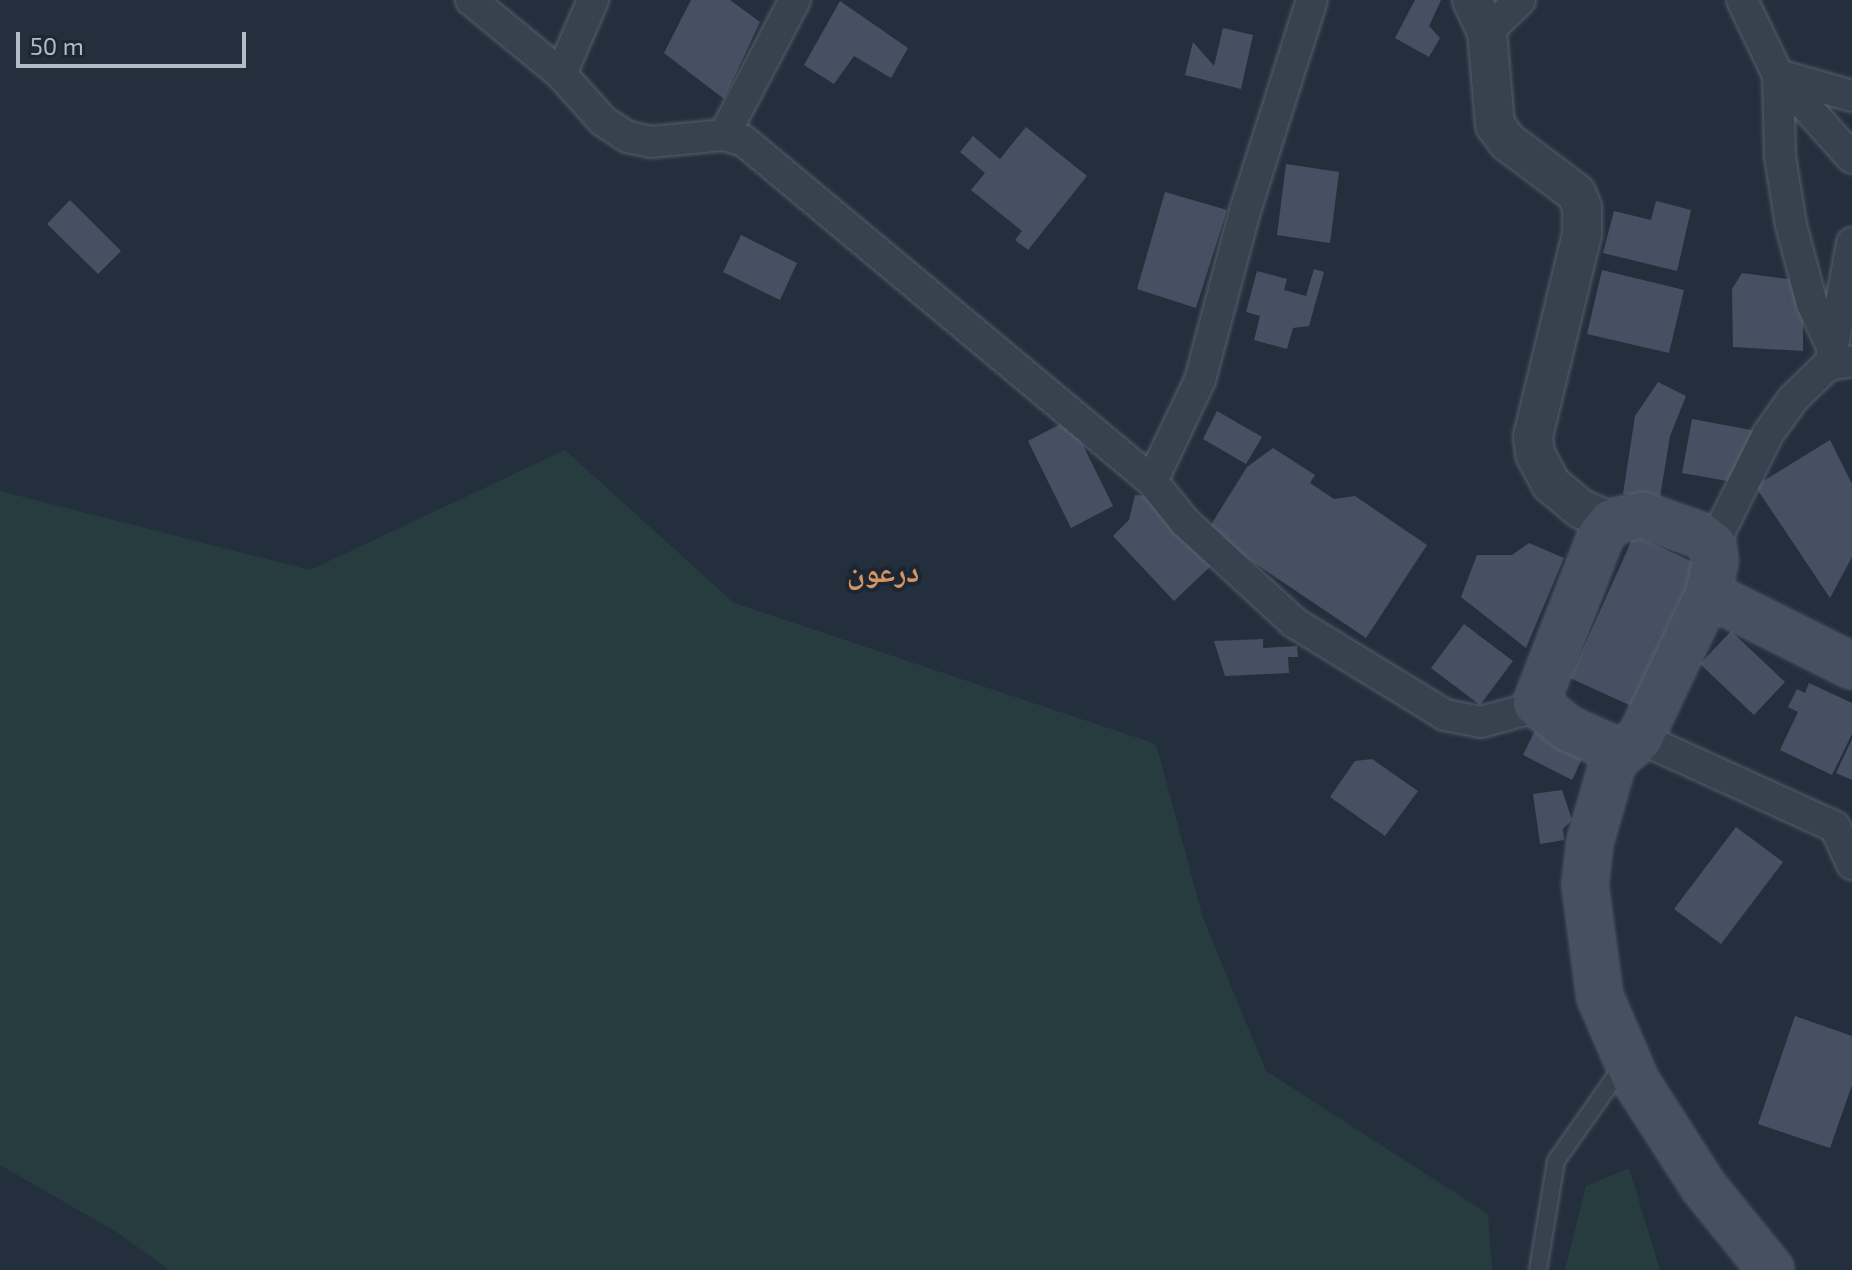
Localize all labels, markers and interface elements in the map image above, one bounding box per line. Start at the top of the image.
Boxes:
scale bar [20,16,250,66]
text: 50 m [30,31,84,60]
district label: درعون [847,552,919,588]

